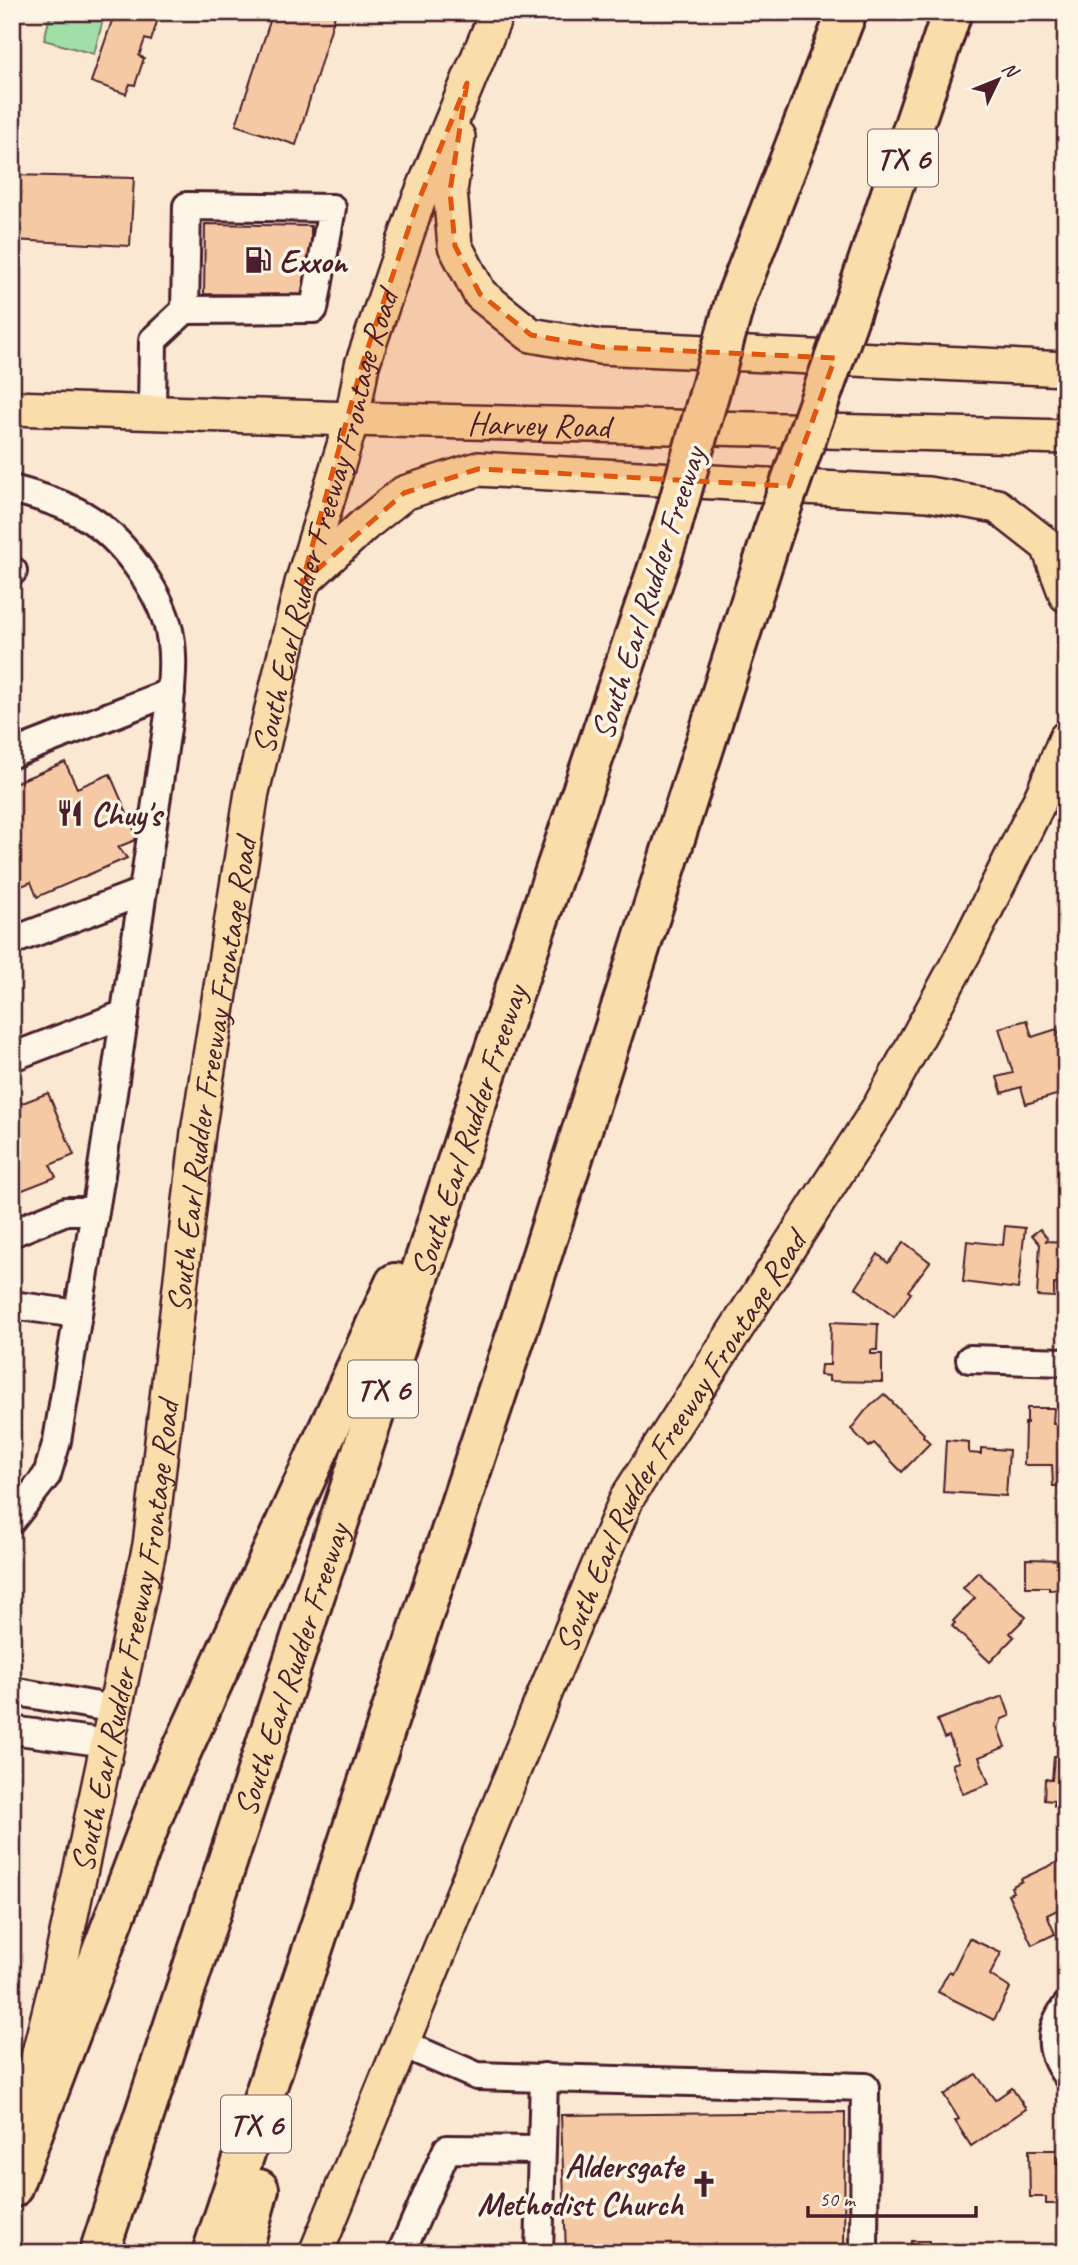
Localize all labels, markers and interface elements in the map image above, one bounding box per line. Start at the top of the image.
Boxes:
north arrow [962,46,1032,116]
text: N [997,57,1025,84]
road number: TX 6 [868,130,938,187]
place label: Exxon [279,240,349,282]
fuel station icon: Exxon [243,245,273,275]
street label: South Earl Rudder Freeway Frontage Road [242,280,410,758]
street label: Harvey Road [467,402,615,448]
street label: South Earl Rudder Freeway [581,439,716,745]
place label: Chuy's [91,793,165,835]
restaurant icon: Chuy's [55,798,85,828]
street label: South Earl Rudder Freeway Frontage Road [157,830,267,1315]
street label: South Earl Rudder Freeway [401,977,538,1283]
street label: South Earl Rudder Freeway Frontage Road [545,1219,818,1659]
road number: TX 6 [348,1360,418,1418]
street label: South Earl Rudder Freeway Frontage Road [61,1393,189,1876]
street label: South Earl Rudder Freeway [224,1516,360,1822]
road number: TX 6 [221,2096,291,2152]
place label: Aldersgate Methodist Church [477,2145,686,2225]
church icon: Aldersgate Methodist Church [689,2169,719,2199]
scale bar [808,2174,976,2218]
text: 50 m [819,2186,857,2212]

